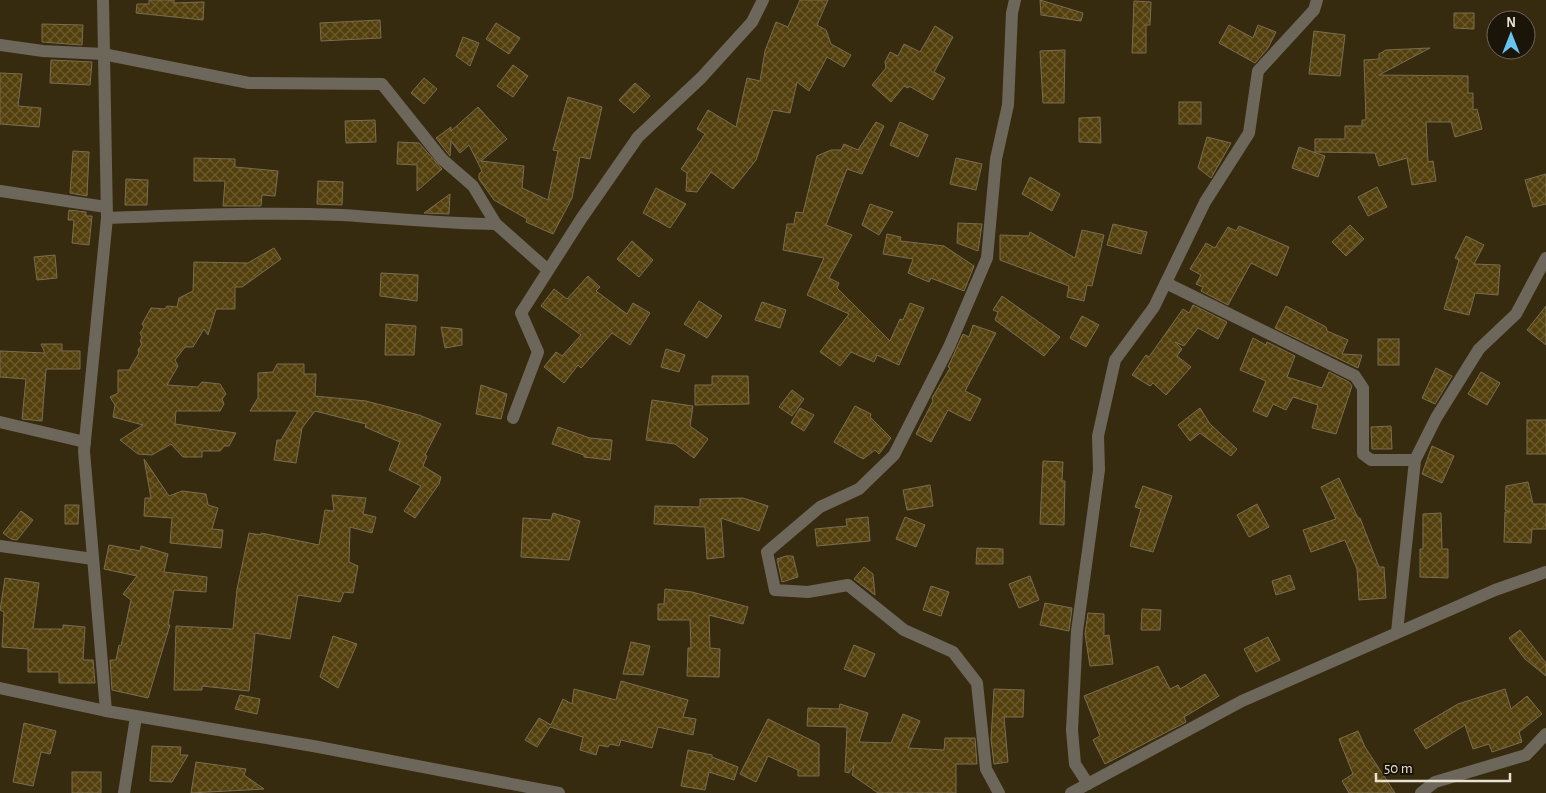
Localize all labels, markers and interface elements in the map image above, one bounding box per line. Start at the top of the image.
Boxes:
north arrow [1486,10,1536,60]
text: N [1506,16,1516,30]
scale bar [1376,750,1510,782]
text: 50 m [1384,761,1413,776]

